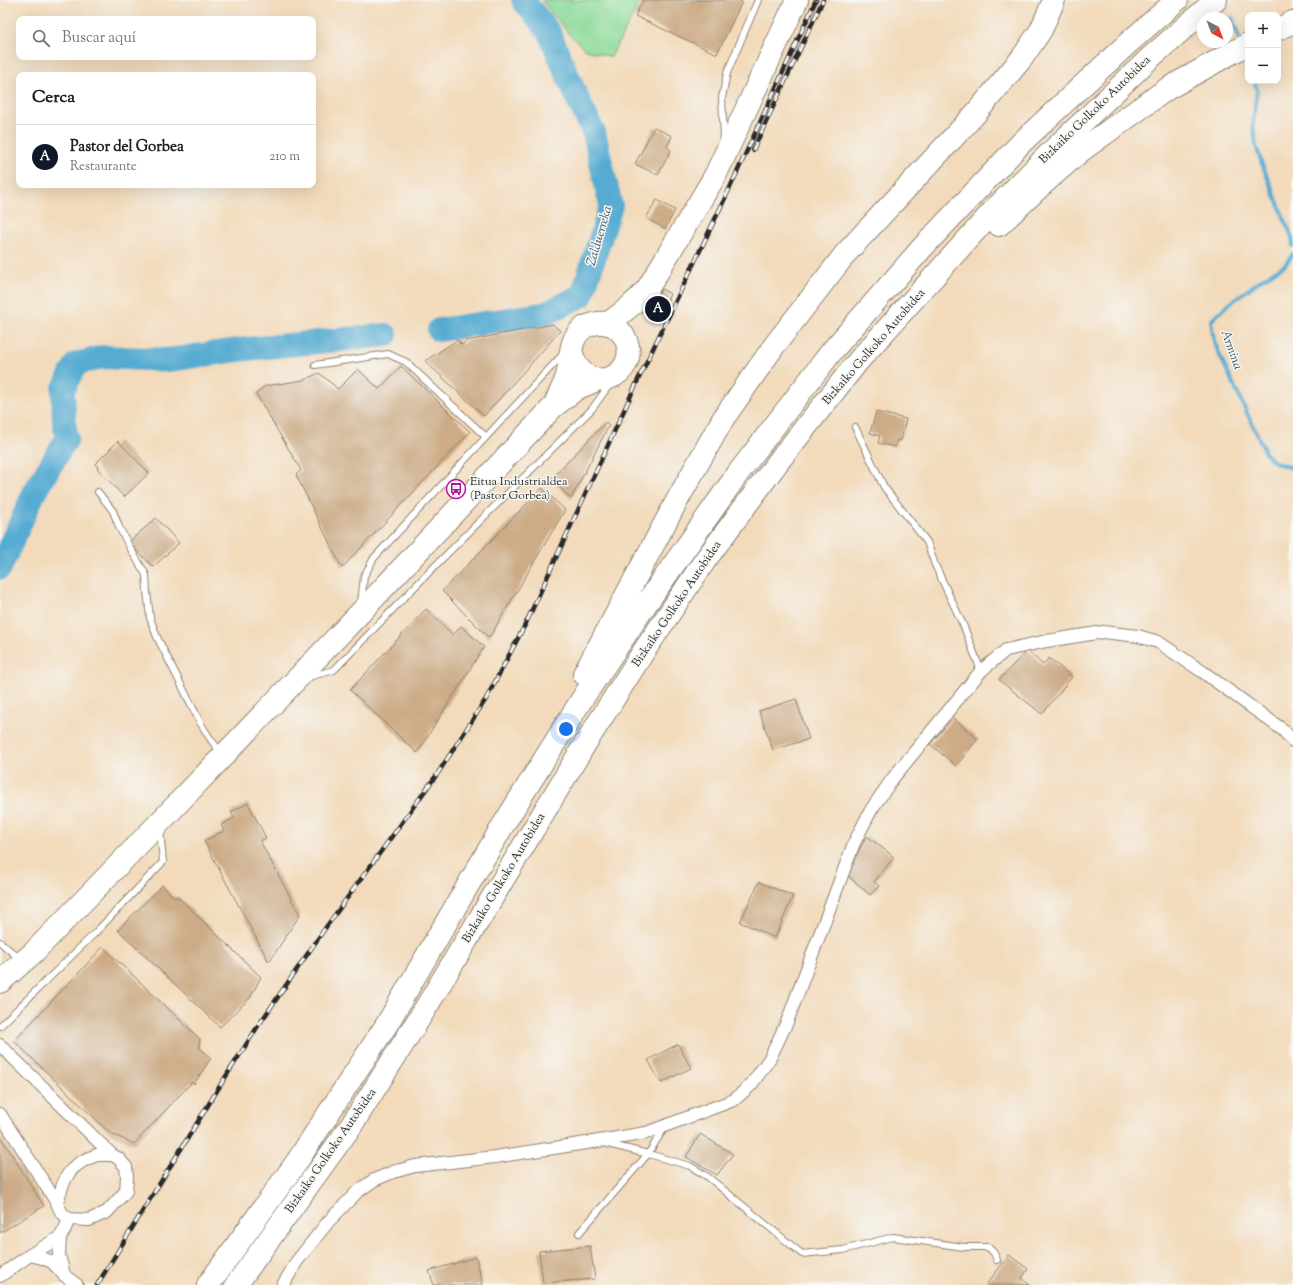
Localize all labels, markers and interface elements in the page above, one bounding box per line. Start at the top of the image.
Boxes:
north arrow [1197,12,1233,48]
map controls [1245,12,1281,84]
button: + [1245,12,1281,48]
search box [16,16,316,60]
icon: search [30,27,52,49]
text: Buscar aquí [62,28,136,49]
button: − [1245,48,1281,84]
street label: Bizkaiko Golkoko Autobidea [1035,51,1155,168]
text: Cerca [32,86,75,110]
text: Pastor del Gorbea [70,137,184,158]
text: A [40,148,50,166]
text: 210 m [269,148,300,166]
text: Restaurante [70,158,137,176]
water label: Zalduerreka [583,204,617,268]
street label: Bizkaiko Golkoko Autobidea [818,285,930,409]
pin: A [645,294,671,324]
water label: Armina [1216,328,1247,373]
place label: Eitua Industrialdea (Pastor Gorbea) [470,473,568,505]
bus stop icon: Eitua Industrialdea (Pastor Gorbea) [445,478,467,500]
street label: Bizkaiko Golkoko Autobidea [628,537,726,671]
your location [556,719,576,739]
street label: Bizkaiko Golkoko Autobidea [458,809,550,946]
street label: Bizkaiko Golkoko Autobidea [281,1084,381,1217]

